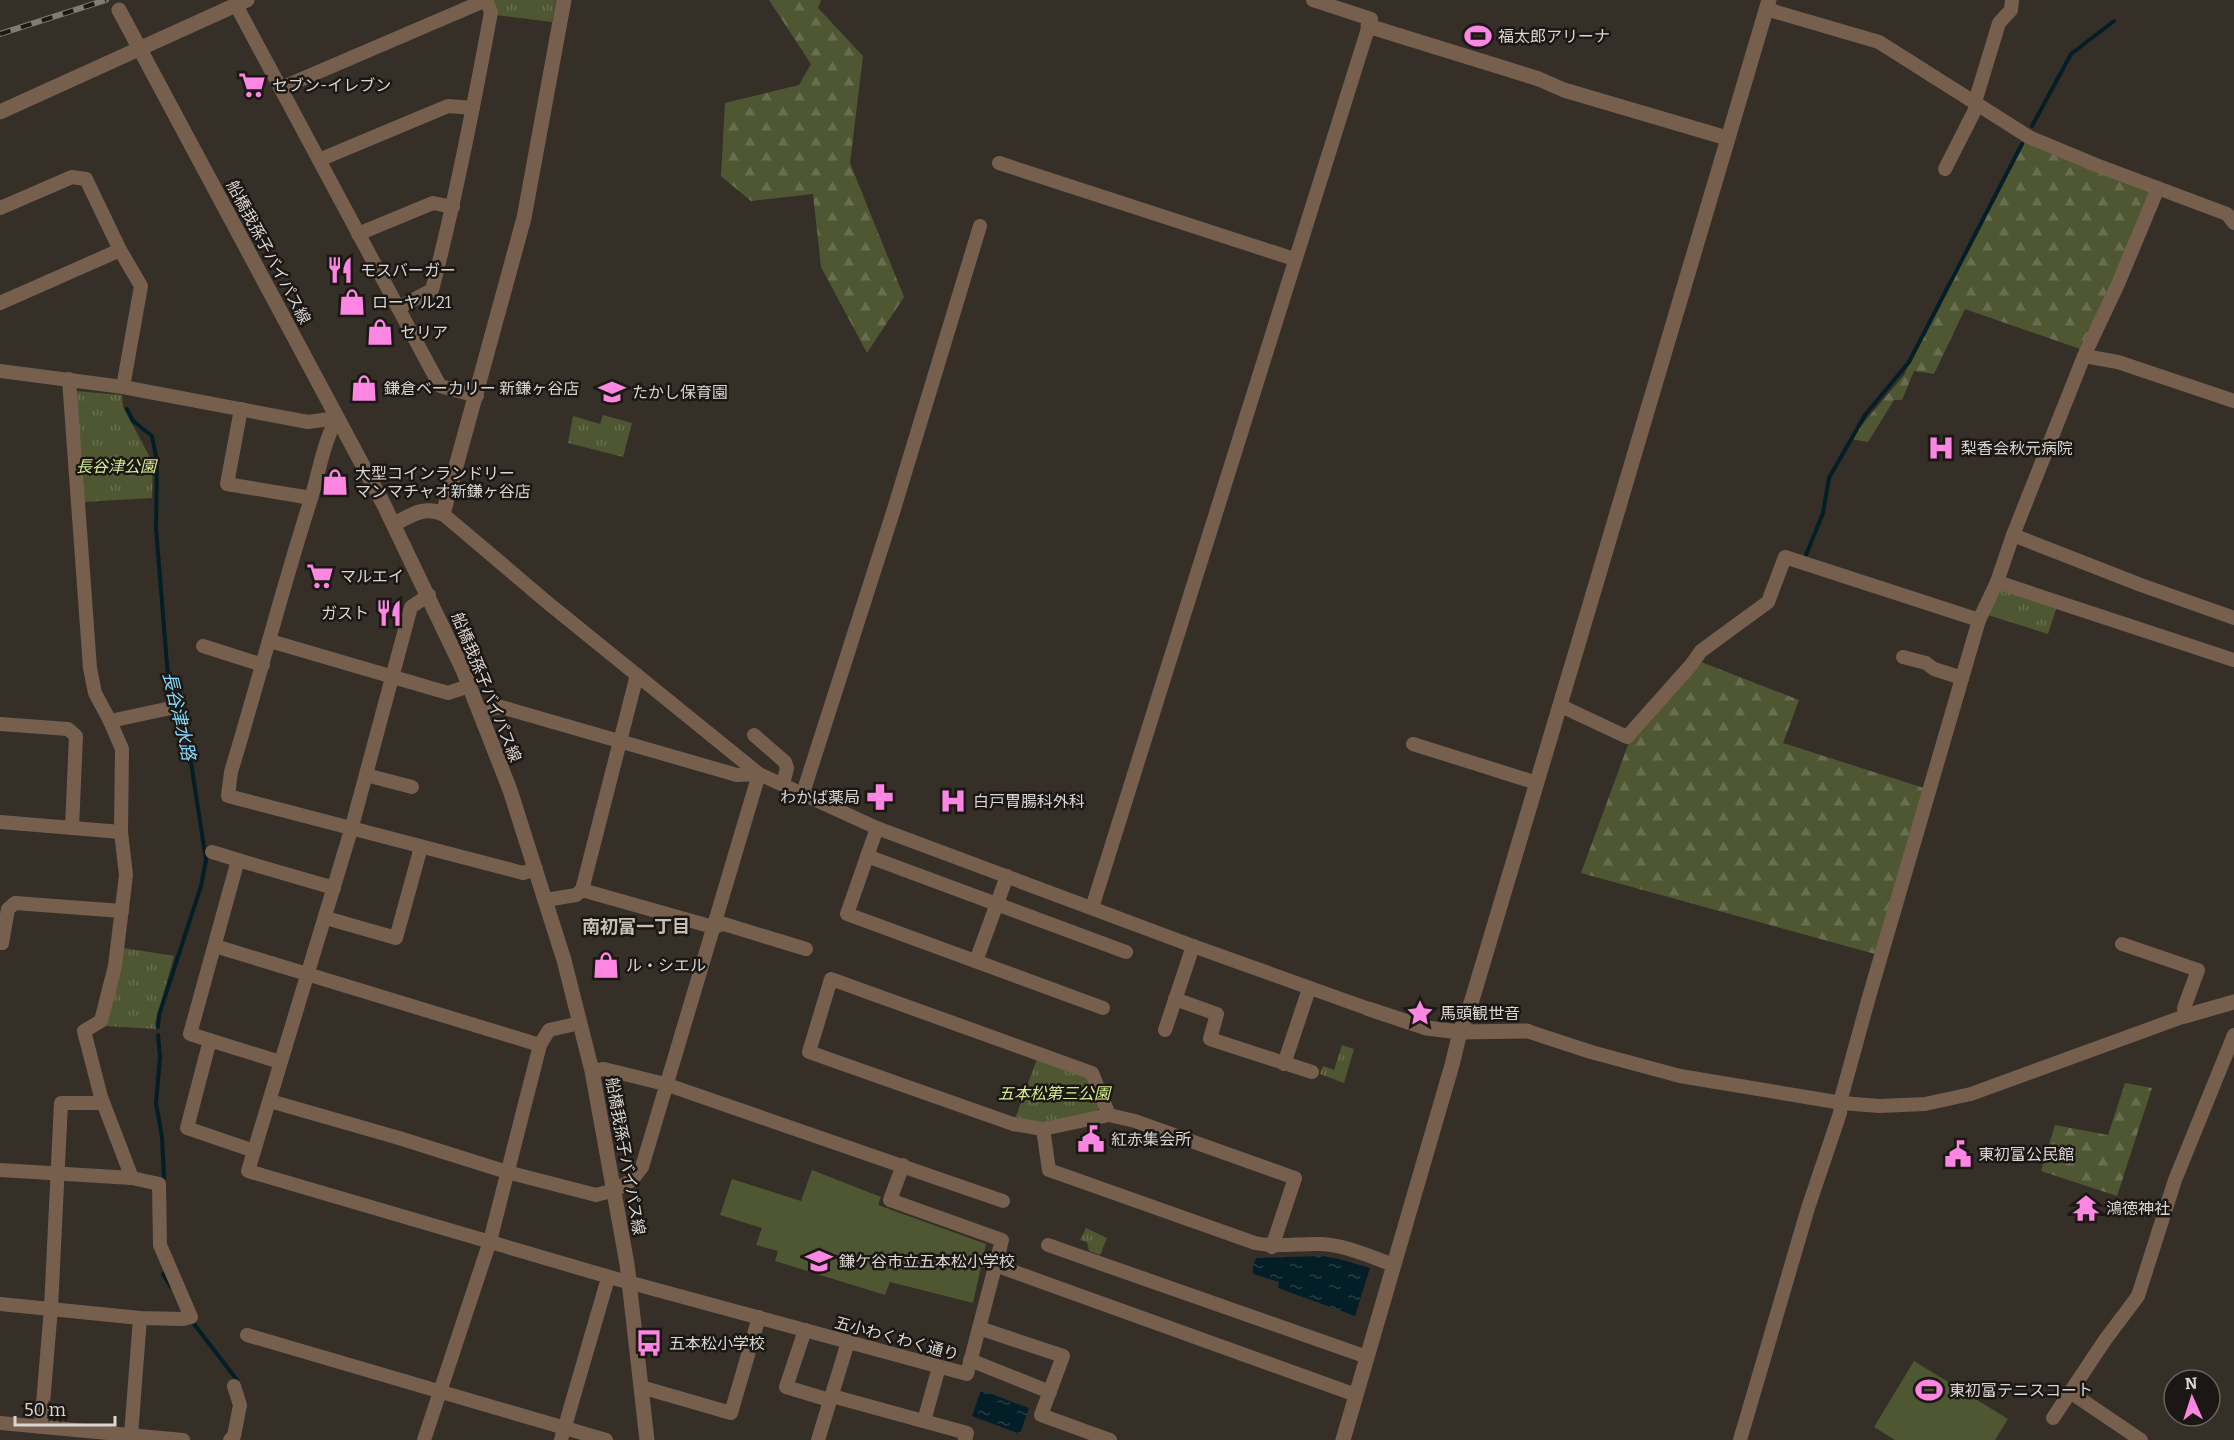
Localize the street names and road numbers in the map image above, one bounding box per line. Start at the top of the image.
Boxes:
street label: 船橋我孫子バイパス線 [223,177,314,327]
street label: 船橋我孫子バイパス線 [448,610,525,765]
street label: 船橋我孫子バイパス線 [602,1076,649,1236]
street label: 五小わくわく通り [833,1313,961,1364]

